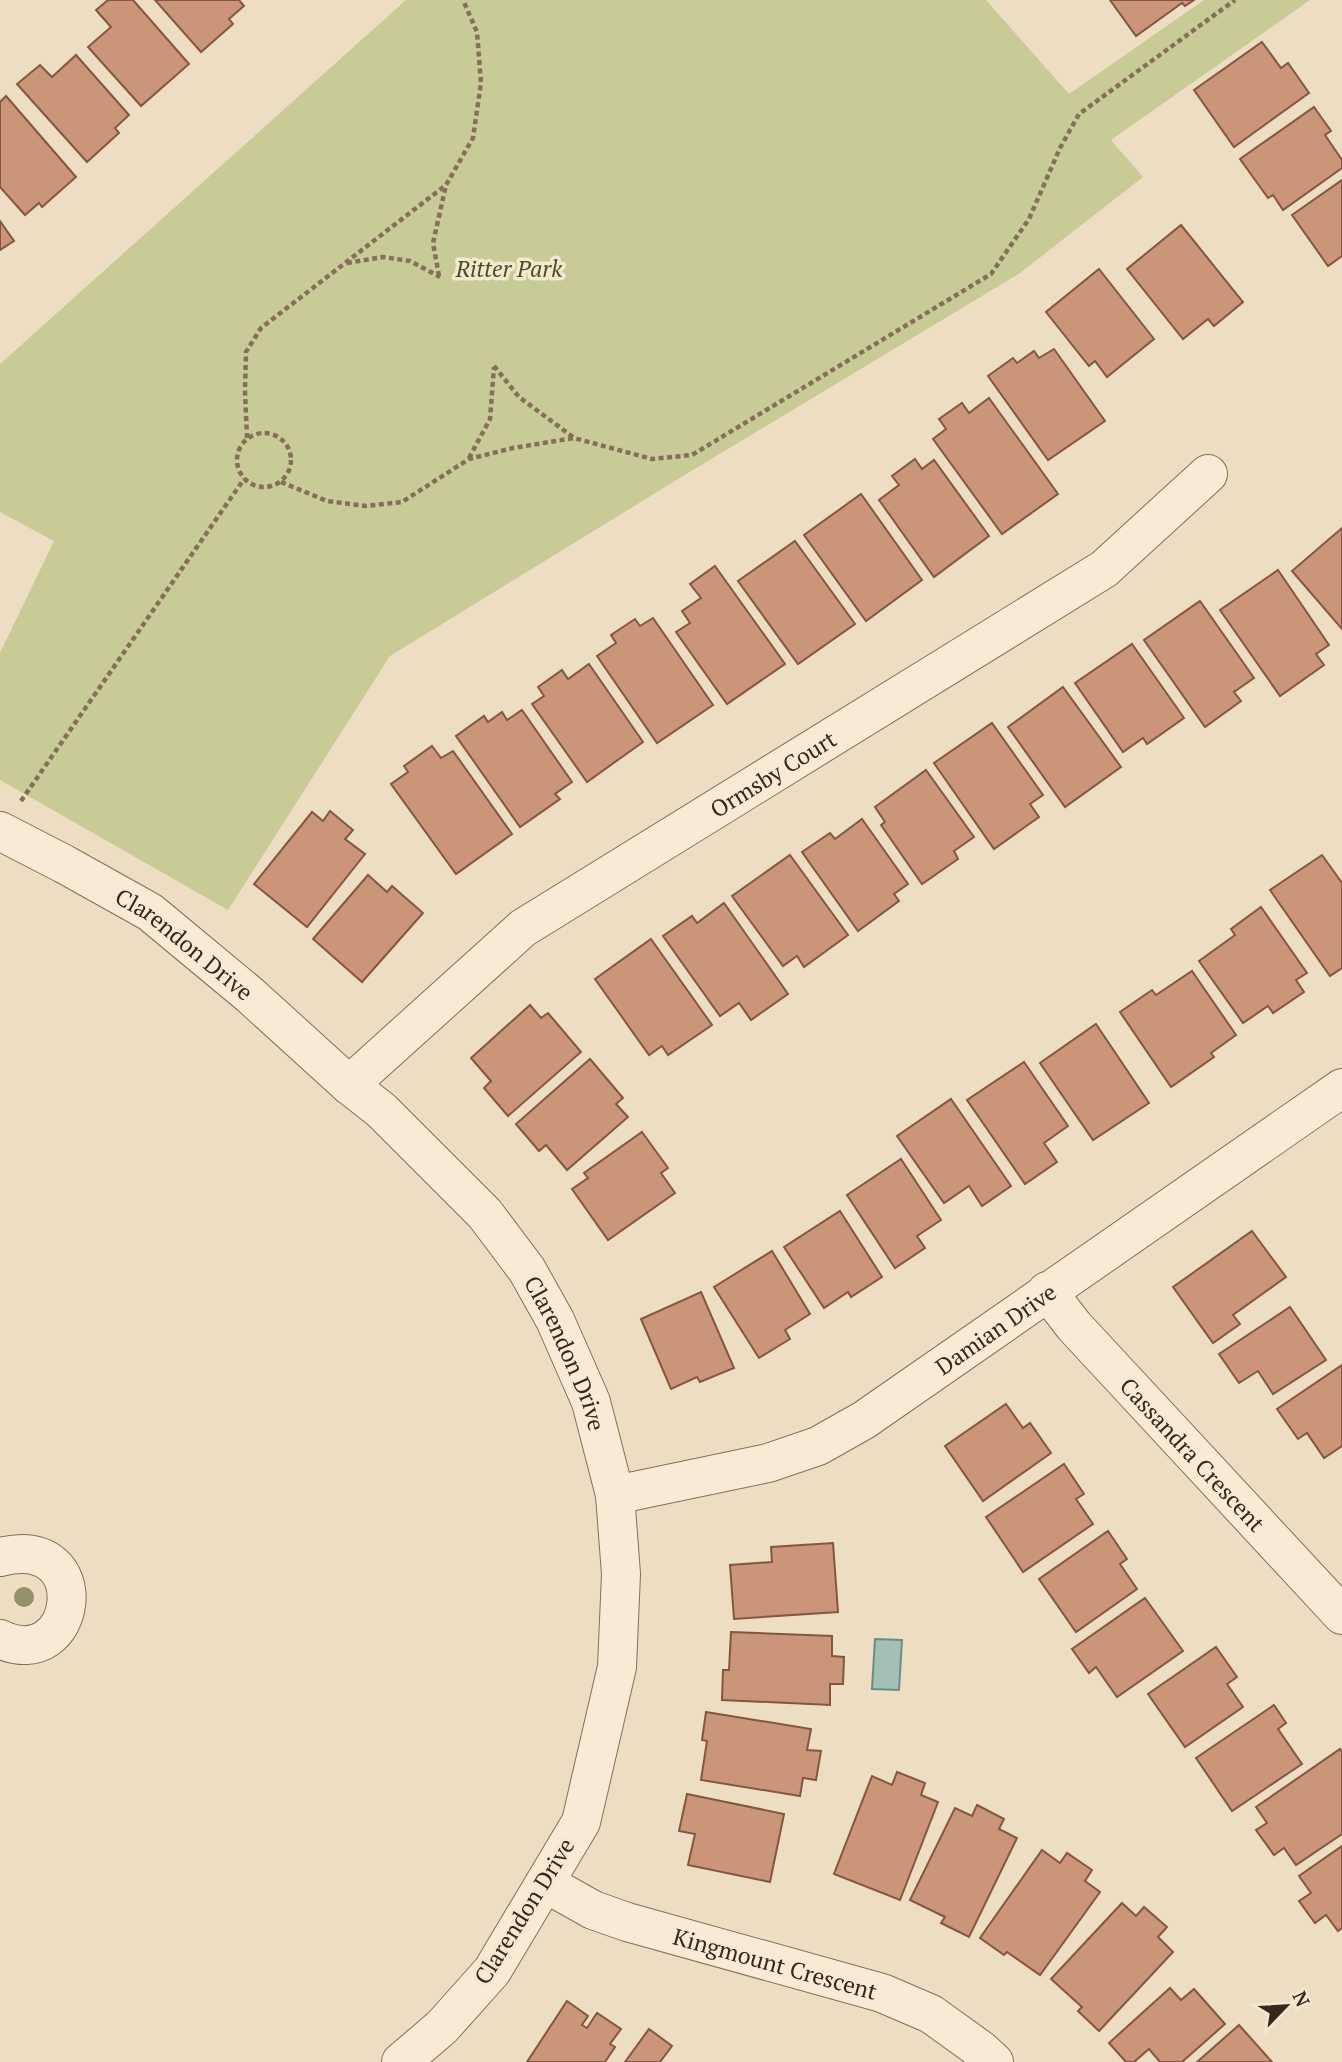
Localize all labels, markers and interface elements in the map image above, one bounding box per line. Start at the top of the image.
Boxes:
park label: Ritter Park [455,253,563,284]
street label: Ormsby Court [704,723,842,824]
street label: Clarendon Drive [110,880,260,1007]
street label: Clarendon Drive [518,1270,613,1434]
street label: Damian Drive [929,1276,1062,1382]
street label: Cassandra Crescent [1114,1370,1272,1538]
street label: Clarendon Drive [467,1832,581,1990]
street label: Kingmount Crescent [670,1920,881,2007]
north arrow [1251,1971,1321,2041]
text: N [1287,1987,1316,2011]

